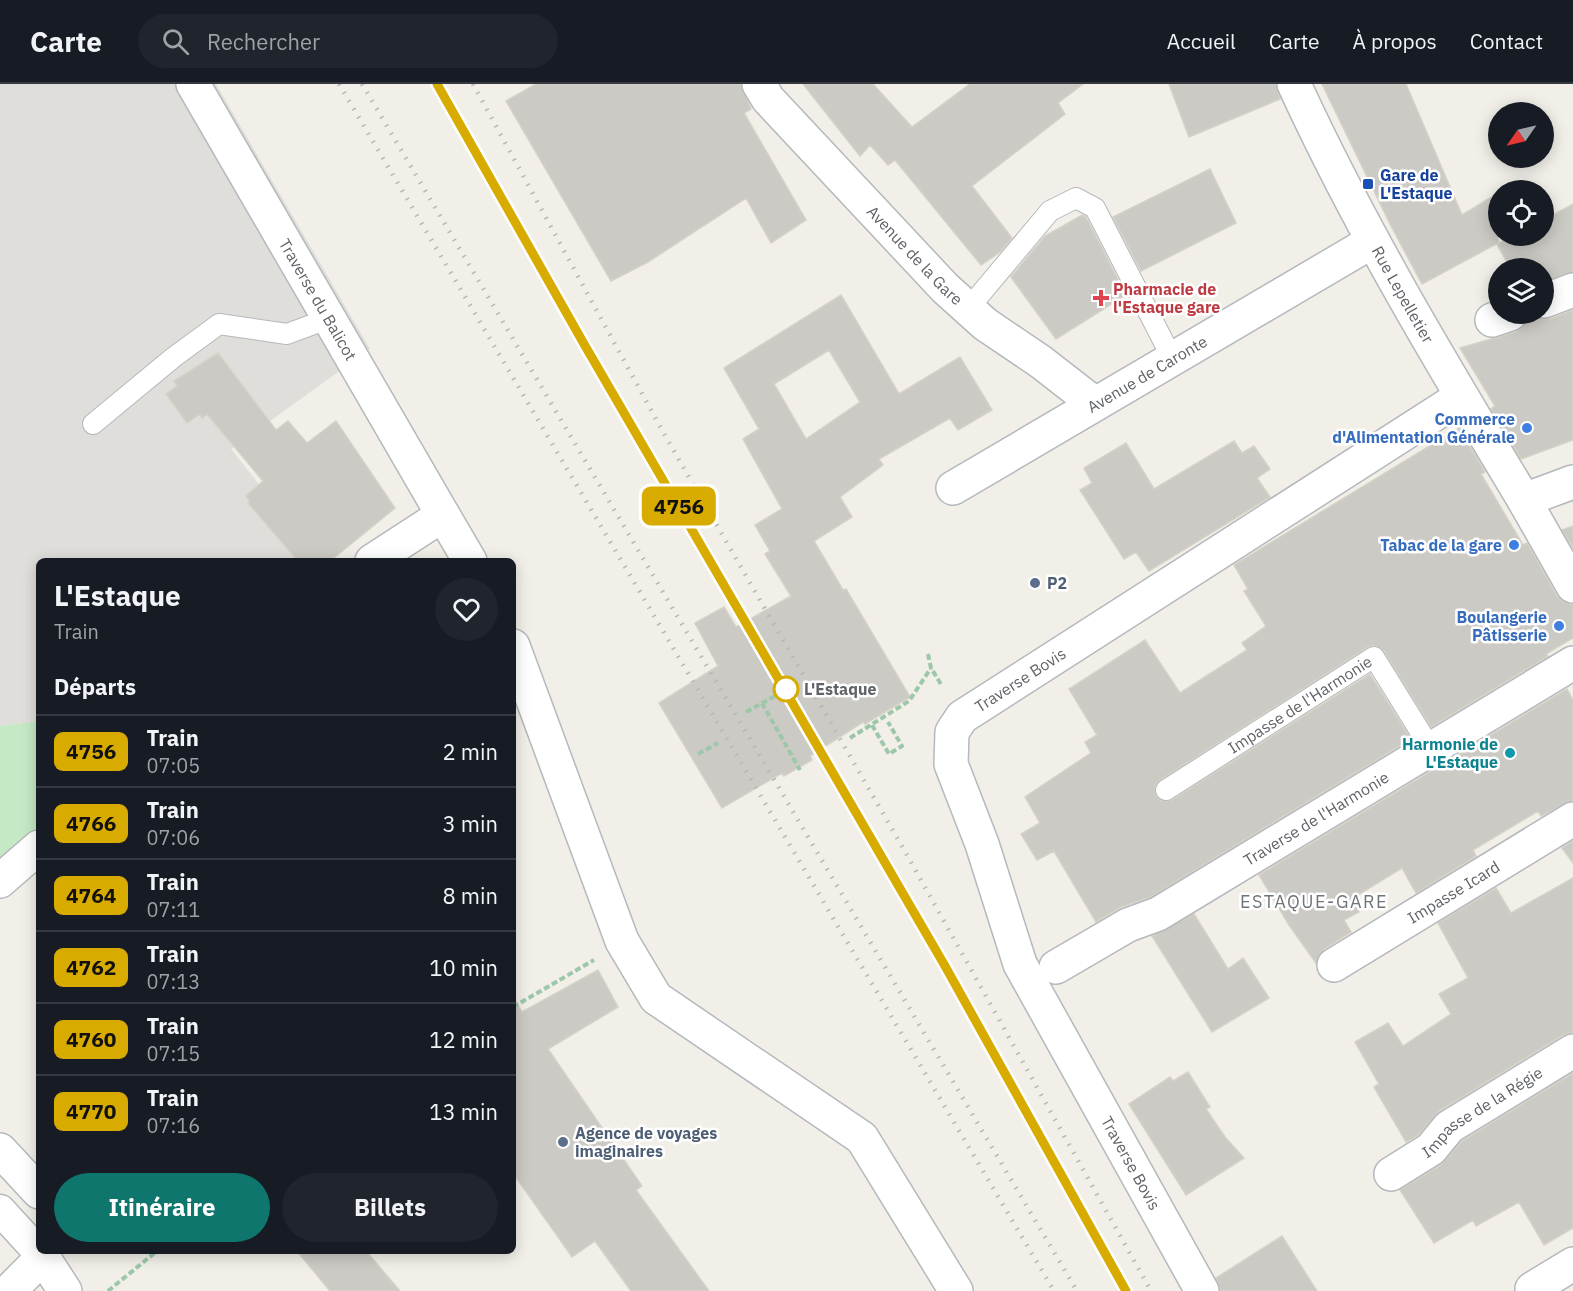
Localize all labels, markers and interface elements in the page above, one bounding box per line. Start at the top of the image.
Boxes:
search box [138,14,558,68]
text: Carte [30,23,102,60]
icon: search [159,25,192,58]
text: Rechercher [207,27,320,56]
text: Accueil [1167,27,1236,55]
text: Carte [1269,27,1320,55]
text: À propos [1353,27,1437,55]
text: Contact [1470,27,1543,55]
north arrow [1488,102,1554,168]
map controls [1488,102,1554,324]
place label: Gare de L'Estaque [1380,165,1452,203]
marker: Gare de L'Estaque [1361,177,1375,191]
button: locate [1488,180,1554,246]
street label: Avenue de la Gare [863,201,967,309]
street label: Traverse du Balicot [275,235,361,364]
street label: Rue Lepelletier [1368,242,1438,347]
button: layers [1488,258,1554,324]
place label: Pharmacie de l'Estaque gare [1113,279,1220,317]
marker: Pharmacie de l'Estaque gare [1094,291,1108,305]
street label: Avenue de Caronte [1083,331,1211,417]
place label: Commerce d'Alimentation Générale [1332,409,1515,447]
marker: Commerce d'Alimentation Générale [1520,421,1534,435]
line badge: 4756 [637,486,721,526]
text: 4756 [654,492,704,520]
place label: Tabac de la gare [1380,535,1502,555]
marker: Tabac de la gare [1507,538,1521,552]
place label: P2 [1047,573,1067,593]
marker: P2 [1028,576,1042,590]
text: L'Estaque [54,577,181,614]
button: heart [435,578,498,641]
place label: Boulangerie Pâtisserie [1457,607,1547,645]
text: Train [54,618,99,645]
marker: Boulangerie Pâtisserie [1552,619,1566,633]
street label: Traverse Bovis [971,643,1069,716]
street label: Impasse de l'Harmonie [1224,651,1376,758]
text: Départs [54,672,136,701]
marker: L'Estaque [773,676,799,702]
place label: L'Estaque [804,679,876,699]
text: Train [146,723,199,752]
place label: Harmonie de L'Estaque [1402,734,1498,772]
text: 4756 [66,737,116,765]
text: 2 min [442,737,498,766]
marker: Harmonie de L'Estaque [1503,746,1517,760]
text: 07:05 [146,752,200,779]
street label: Traverse de l'Harmonie [1240,767,1392,870]
text: Train [146,795,199,824]
text: 4766 [66,809,116,837]
text: 3 min [442,809,498,838]
text: 07:06 [146,824,200,851]
street label: Impasse Icard [1404,856,1503,928]
text: Train [146,867,199,896]
text: 4764 [66,881,116,909]
text: 8 min [442,881,498,910]
district label: ESTAQUE-GARE [1240,890,1388,913]
text: 07:11 [146,896,200,923]
text: Train [146,939,199,968]
text: 4762 [66,953,116,981]
text: 10 min [429,953,498,982]
text: 07:13 [146,968,200,995]
text: Train [146,1011,199,1040]
text: 4760 [66,1025,116,1053]
text: 12 min [429,1025,498,1054]
text: 07:15 [146,1040,200,1067]
street label: Impasse de la Régie [1418,1062,1546,1162]
text: Train [146,1083,199,1112]
text: 4770 [66,1097,116,1125]
text: 13 min [429,1097,498,1126]
text: 07:16 [146,1112,200,1139]
street label: Traverse Bovis [1097,1113,1165,1213]
place label: Agence de voyages imaginaires [575,1123,717,1161]
marker: Agence de voyages imaginaires [556,1135,570,1149]
button: Itinéraire [54,1173,270,1242]
button: Billets [282,1173,498,1242]

